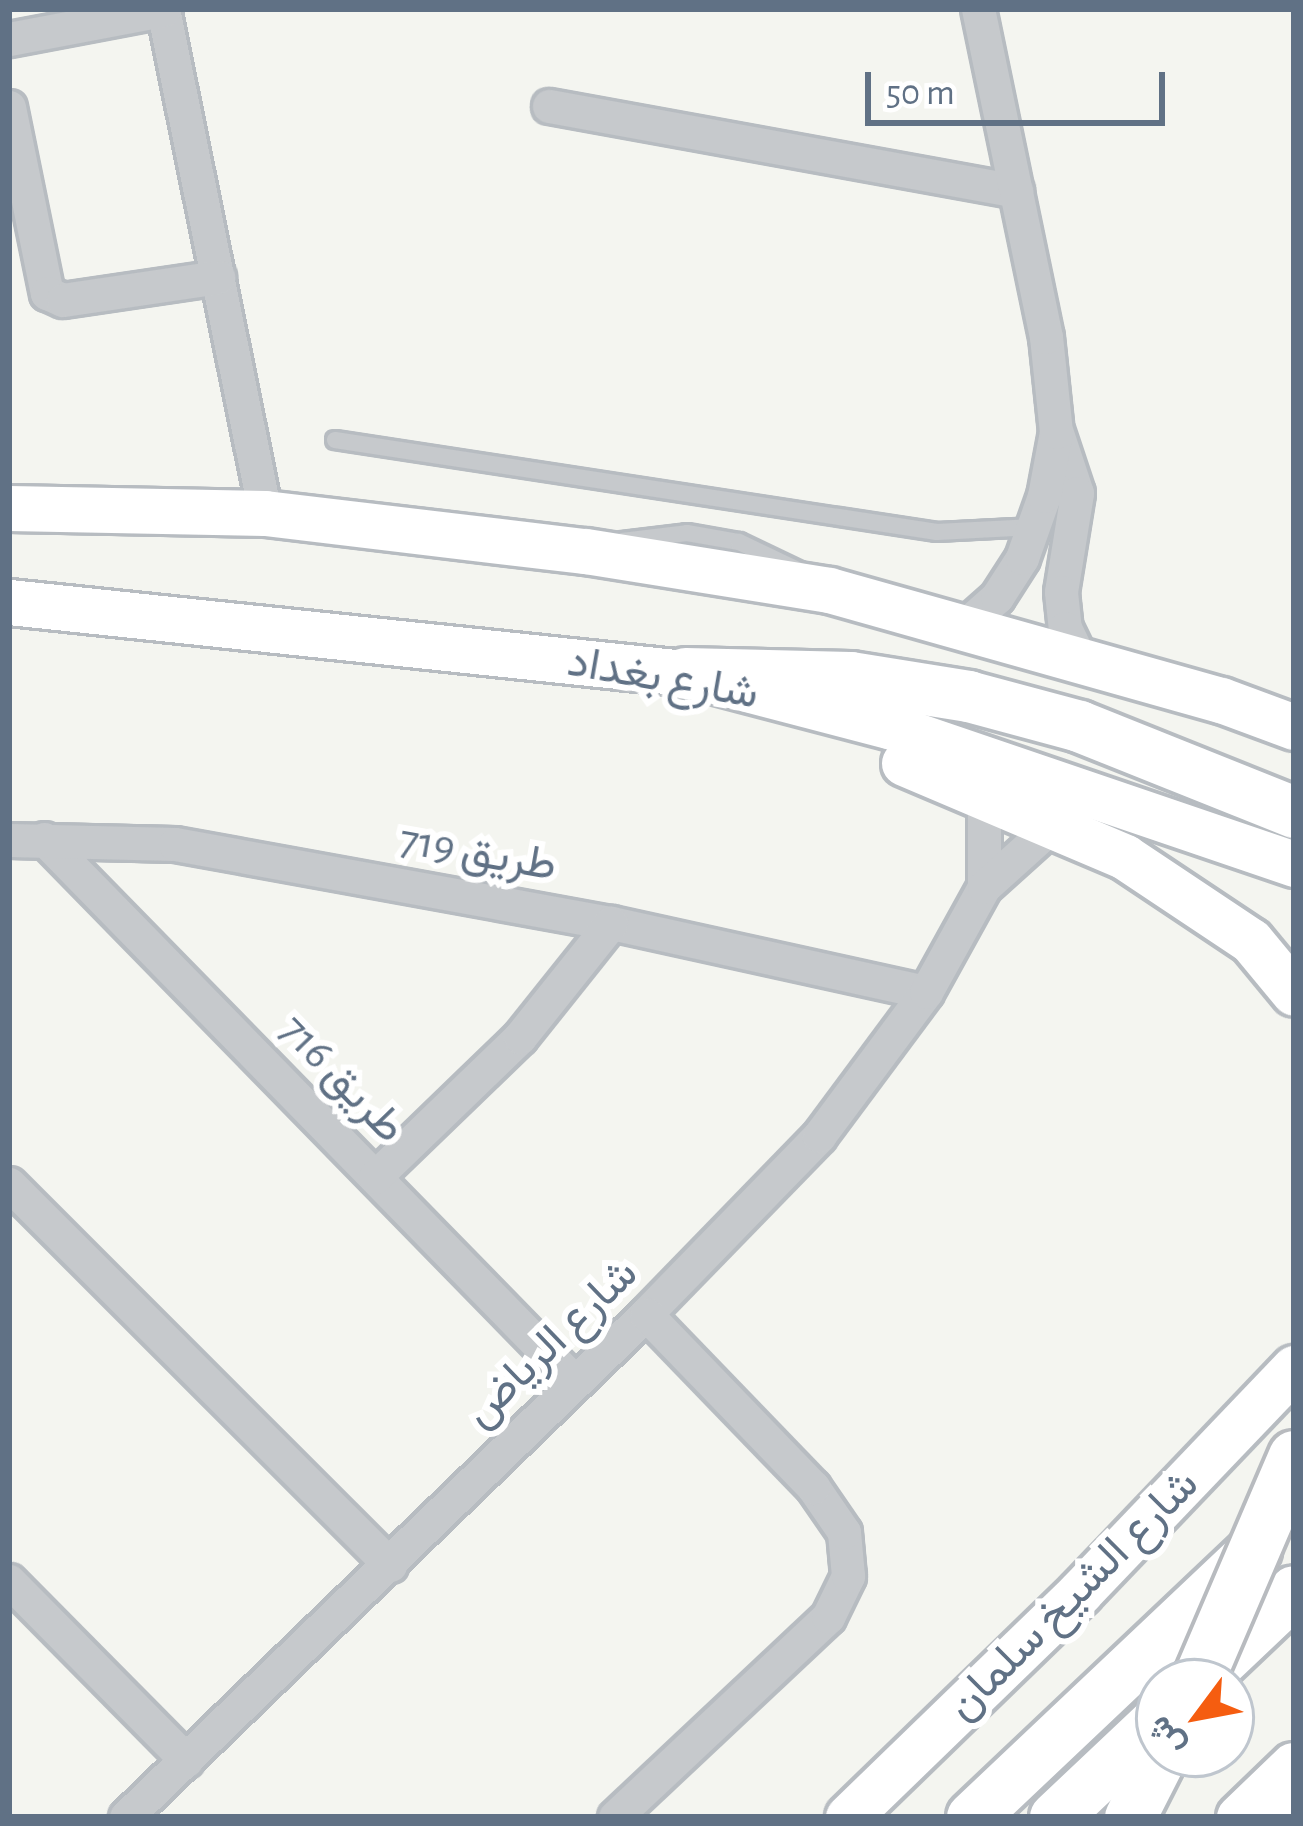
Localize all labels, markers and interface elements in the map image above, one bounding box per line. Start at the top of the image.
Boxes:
scale bar [871,48,1171,122]
text: 50 m [886,75,955,111]
street label: شارع بغداد [563,635,763,721]
street label: طريق 719 [395,813,561,893]
street label: طريق 716 [268,1003,416,1155]
street label: شارع الرياض [453,1247,649,1439]
street label: شارع الشيخ سلمان [936,1458,1210,1732]
north arrow [1135,1658,1255,1778]
text: ش [1142,1710,1191,1761]

